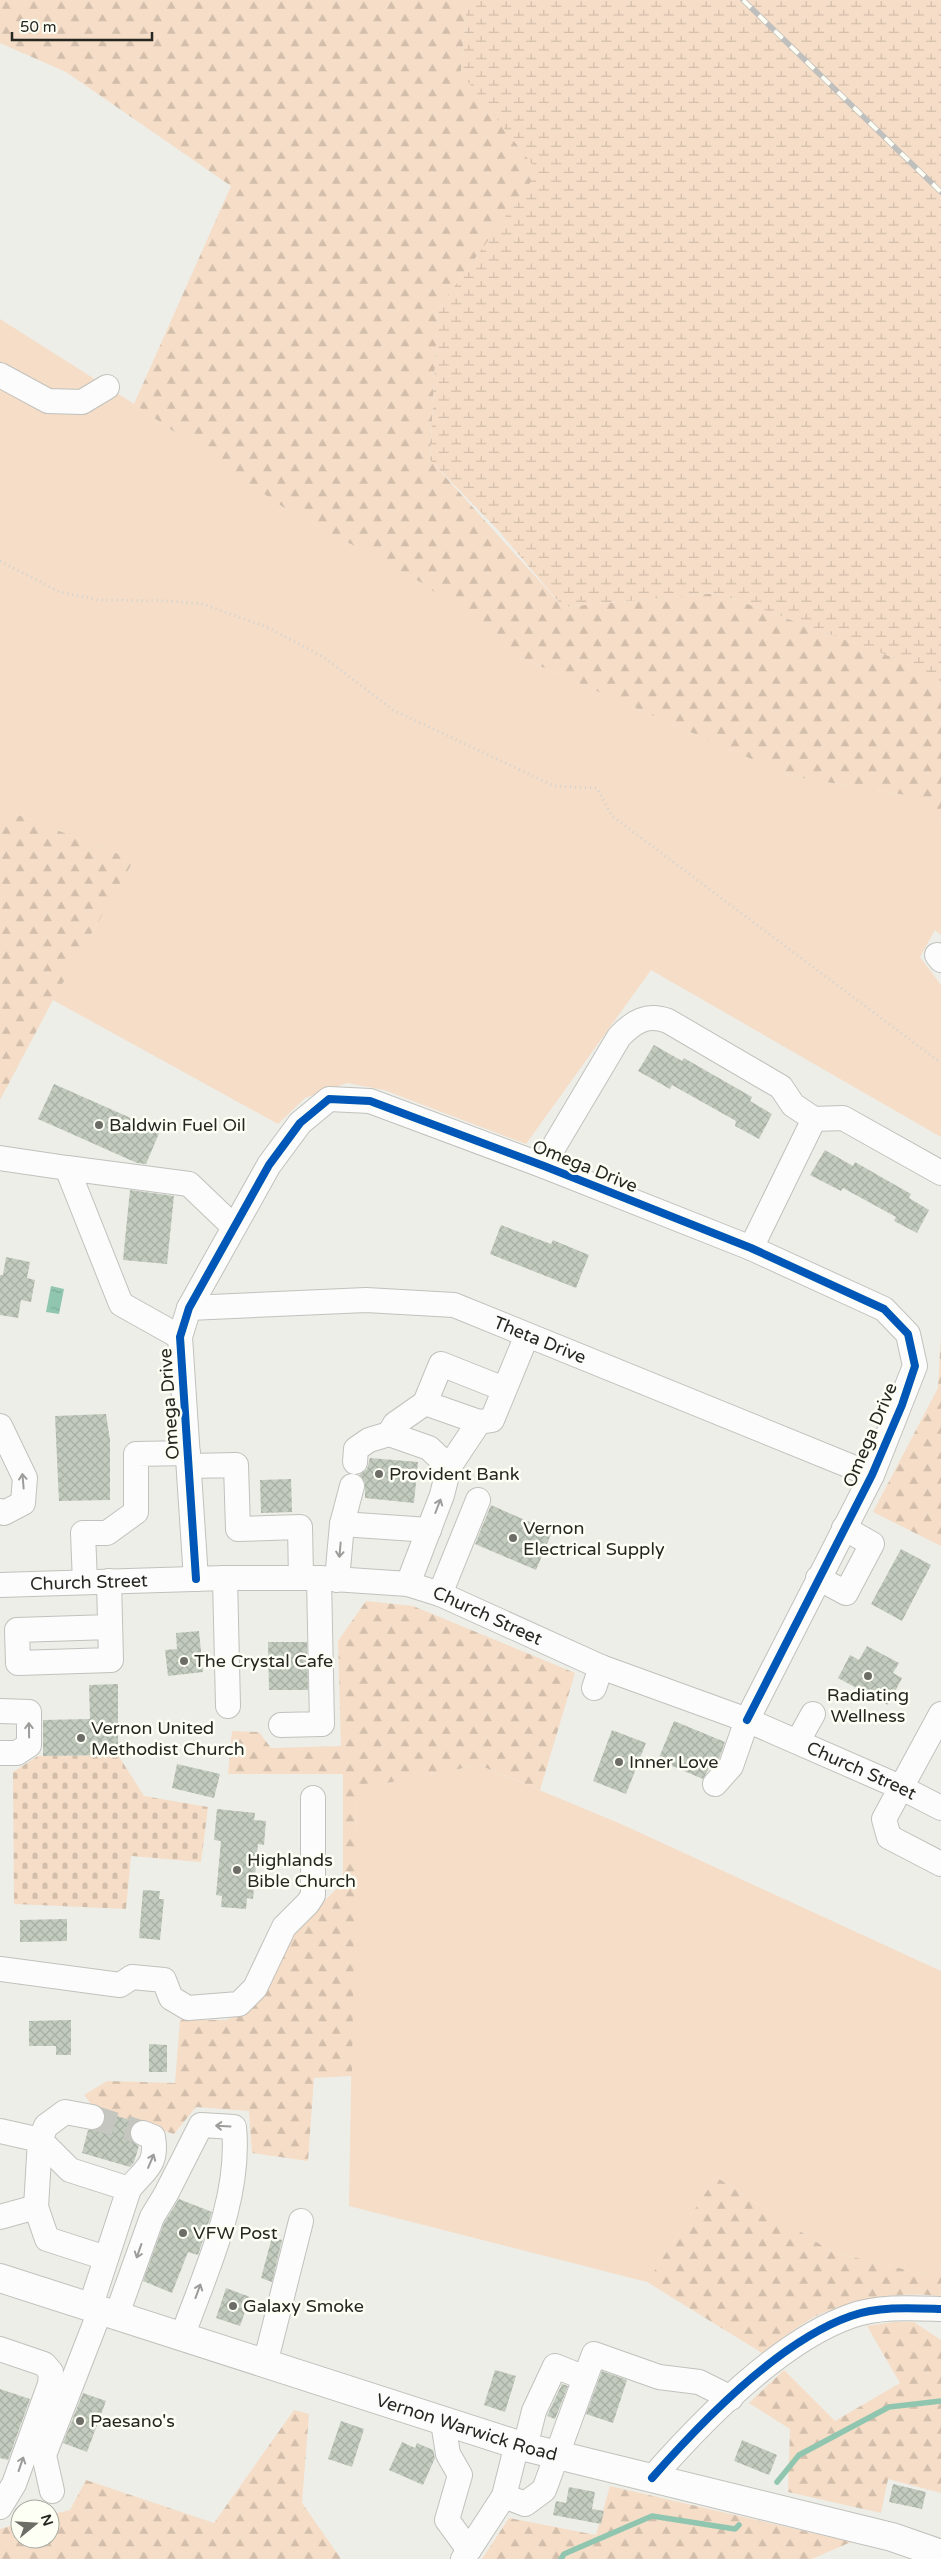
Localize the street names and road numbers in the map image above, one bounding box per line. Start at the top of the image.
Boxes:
street label: Omega Drive [529,1135,641,1197]
street label: Theta Drive [490,1311,589,1369]
street label: Omega Drive [154,1348,184,1460]
street label: Omega Drive [838,1379,902,1491]
street label: Church Street [30,1569,148,1595]
street label: Church Street [430,1581,546,1650]
street label: Church Street [803,1736,920,1805]
street label: Vernon Warwick Road [373,2389,560,2466]

